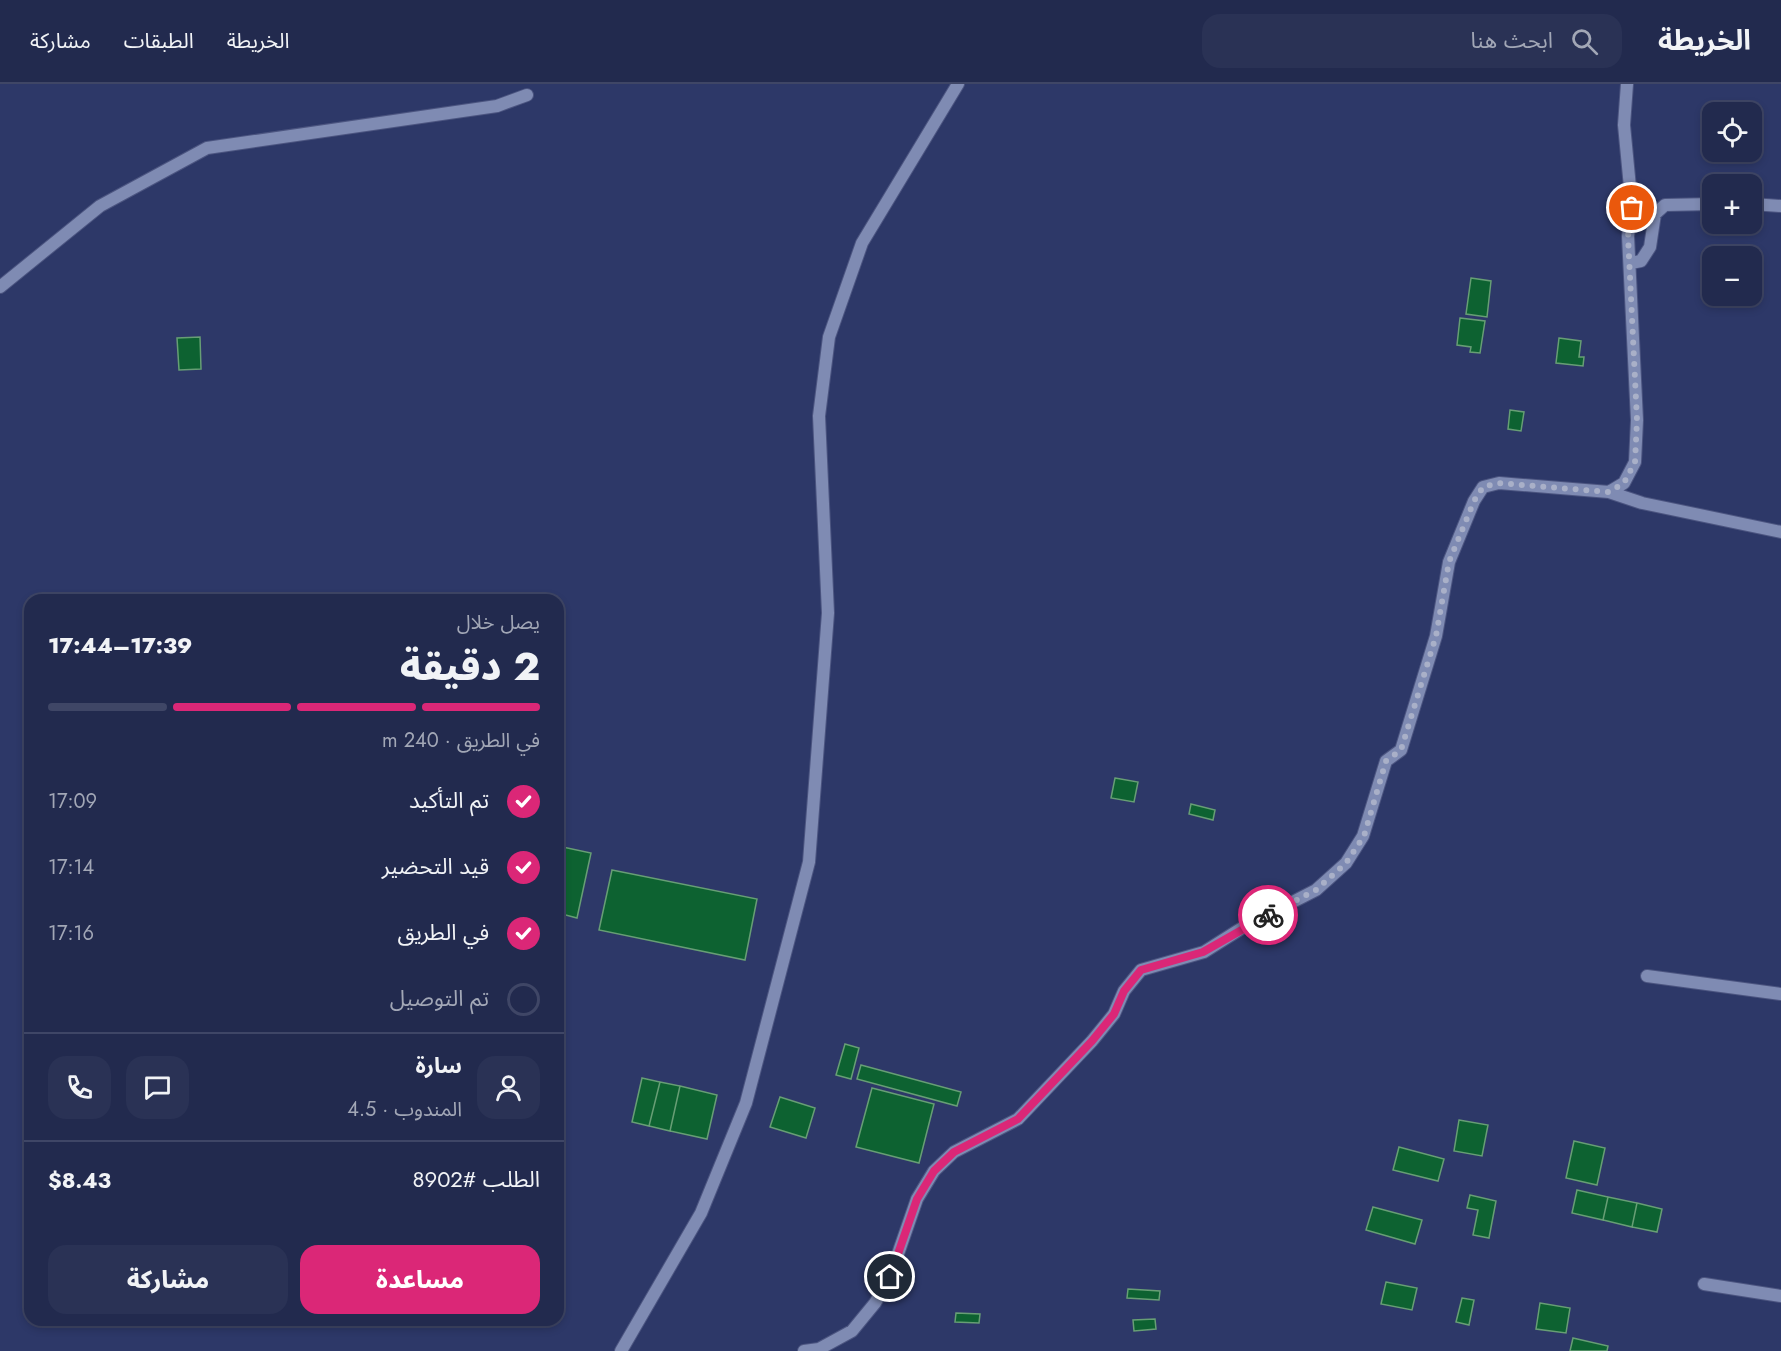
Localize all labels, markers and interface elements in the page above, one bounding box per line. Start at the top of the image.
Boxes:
search box [1202,14,1622,68]
text: الخريطة [1658,20,1751,61]
text: ابحث هنا [1471,24,1553,56]
icon: search [1568,25,1601,58]
text: مشاركة [30,26,91,56]
text: الطبقات [124,26,194,56]
text: الخريطة [227,26,290,56]
map controls [1702,102,1762,306]
button: locate [1702,102,1762,162]
button: + [1702,174,1762,234]
pin [1606,182,1657,233]
icon: bag [1615,191,1648,224]
button: − [1702,246,1762,306]
text: يصل خلال [457,608,540,637]
text: 17:39–17:44 [48,629,192,661]
text: 2 دقيقة [400,638,540,695]
text: في الطريق · 240 m [382,726,540,755]
text: تم التأكيد [409,784,489,816]
icon: check [507,785,540,818]
text: 17:09 [48,787,97,816]
text: قيد التحضير [382,850,489,882]
icon: check [507,851,540,884]
text: 17:14 [48,853,94,882]
courier [1238,885,1298,945]
icon: bike [1252,899,1285,932]
text: في الطريق [397,916,489,948]
icon: check [507,917,540,950]
text: 17:16 [48,919,94,948]
text: تم التوصيل [390,982,489,1014]
text: سارة [416,1049,462,1081]
button: phone [48,1056,111,1119]
button: chat [126,1056,189,1119]
button: person [477,1056,540,1119]
text: المندوب · 4.5 [347,1095,462,1124]
text: الطلب #8902 [412,1163,540,1195]
text: $8.43 [48,1164,111,1196]
button: مشاركة [48,1245,288,1314]
button: مساعدة [300,1245,540,1314]
pin [864,1251,915,1302]
icon: home [873,1260,906,1293]

